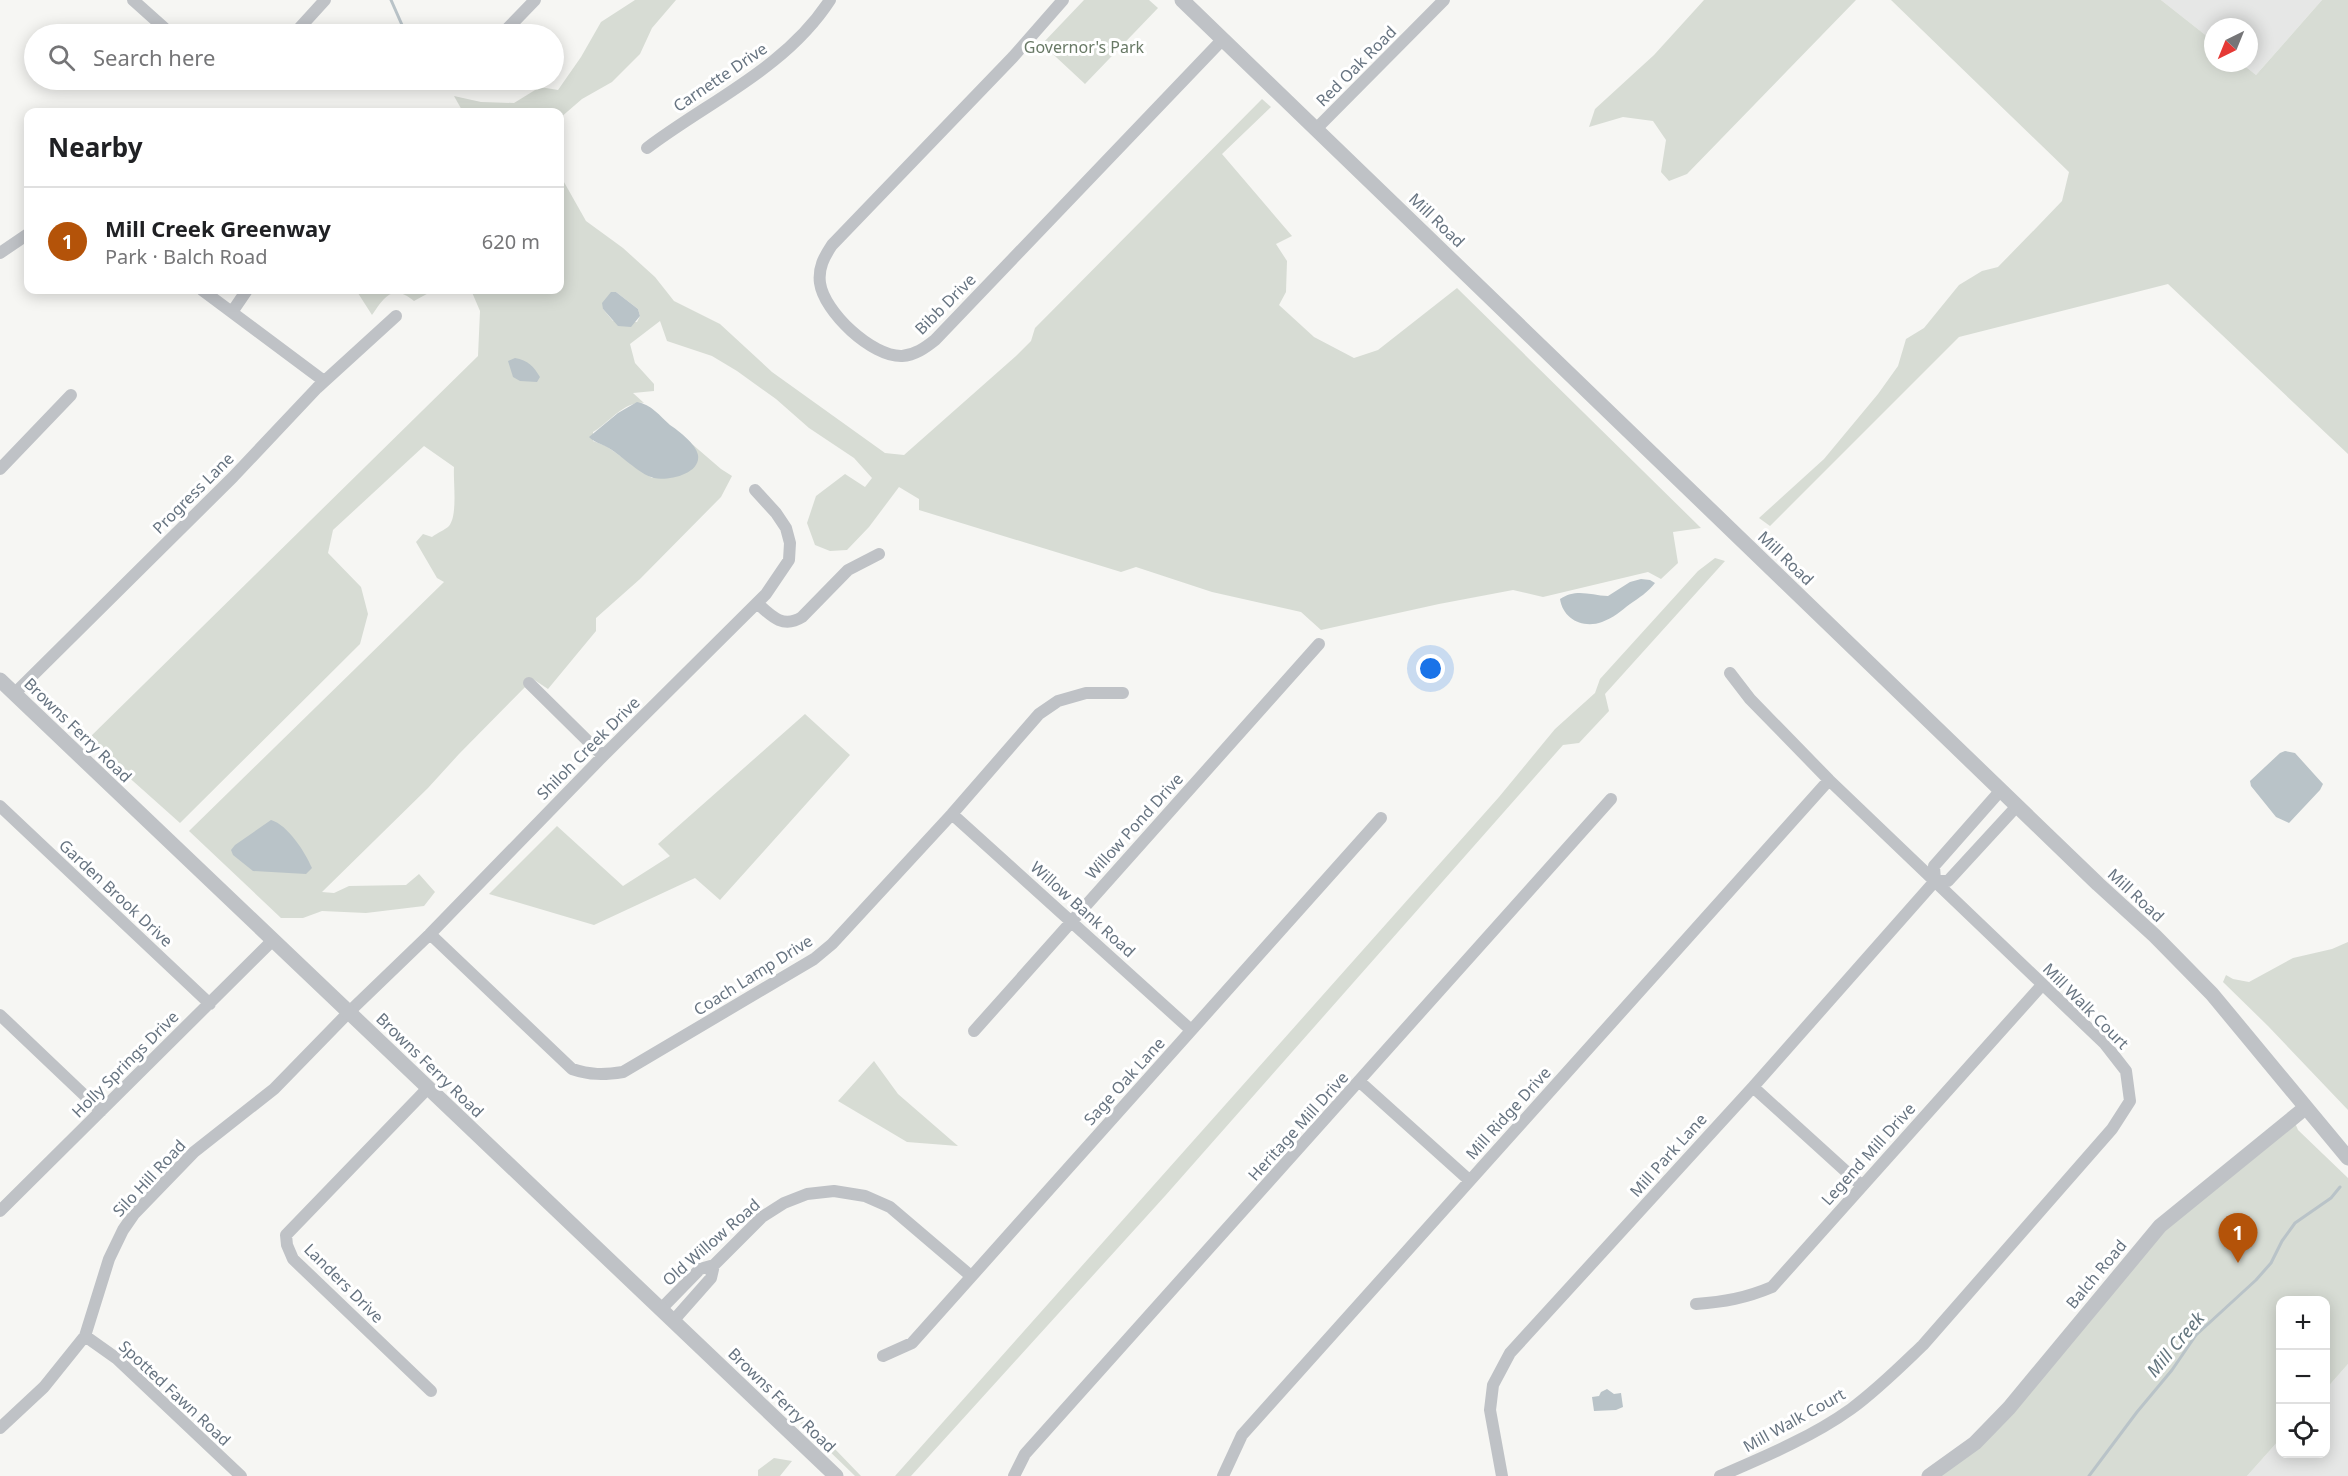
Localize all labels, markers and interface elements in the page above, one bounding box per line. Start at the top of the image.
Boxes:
north arrow [2204,18,2258,72]
street label: Red Oak Road [1311,21,1401,111]
search box [24,24,564,90]
park label: Governor's Park [1024,36,1145,58]
street label: Carnette Drive [669,37,771,117]
icon: search [45,41,78,74]
text: Search here [93,42,215,72]
text: Nearby [48,129,143,165]
street label: Mill Road [1404,188,1470,252]
text: Mill Creek Greenway [105,213,331,243]
text: 1 [62,228,73,255]
text: 620 m [482,228,540,255]
text: Park · Balch Road [105,243,268,270]
street label: Bibb Drive [910,269,980,339]
street label: Progress Lane [148,448,238,538]
street label: Mill Road [1753,526,1819,590]
your location [1416,654,1445,683]
street label: Browns Ferry Road [19,673,137,787]
street label: Shiloh Creek Drive [532,692,644,804]
street label: Willow Pond Drive [1080,768,1188,884]
street label: Garden Brook Drive [54,834,178,952]
street label: Willow Bank Road [1026,856,1140,962]
street label: Mill Road [2103,863,2169,927]
street label: Coach Lamp Drive [689,930,817,1020]
street label: Mill Walk Court [2038,958,2134,1054]
street label: Holly Springs Drive [67,1006,183,1122]
street label: Browns Ferry Road [371,1008,489,1122]
street label: Sage Oak Lane [1079,1032,1169,1130]
street label: Mill Ridge Drive [1460,1062,1556,1164]
street label: Heritage Mill Drive [1243,1067,1353,1185]
street label: Legend Mill Drive [1816,1098,1920,1210]
street label: Mill Park Lane [1625,1109,1711,1201]
street label: Silo Hill Road [108,1135,190,1221]
street label: Old Willow Road [658,1194,764,1290]
pin: 1 [2218,1214,2258,1263]
street label: Balch Road [2061,1235,2131,1313]
street label: Landers Drive [299,1238,389,1328]
map controls [2276,1296,2330,1458]
button: + [2276,1296,2330,1350]
water label: Mill Creek [2141,1306,2210,1382]
street label: Spotted Fawn Road [114,1335,236,1451]
street label: Browns Ferry Road [723,1343,841,1457]
button: − [2276,1350,2330,1404]
street label: Mill Walk Court [1739,1383,1849,1457]
button: locate [2276,1404,2330,1458]

